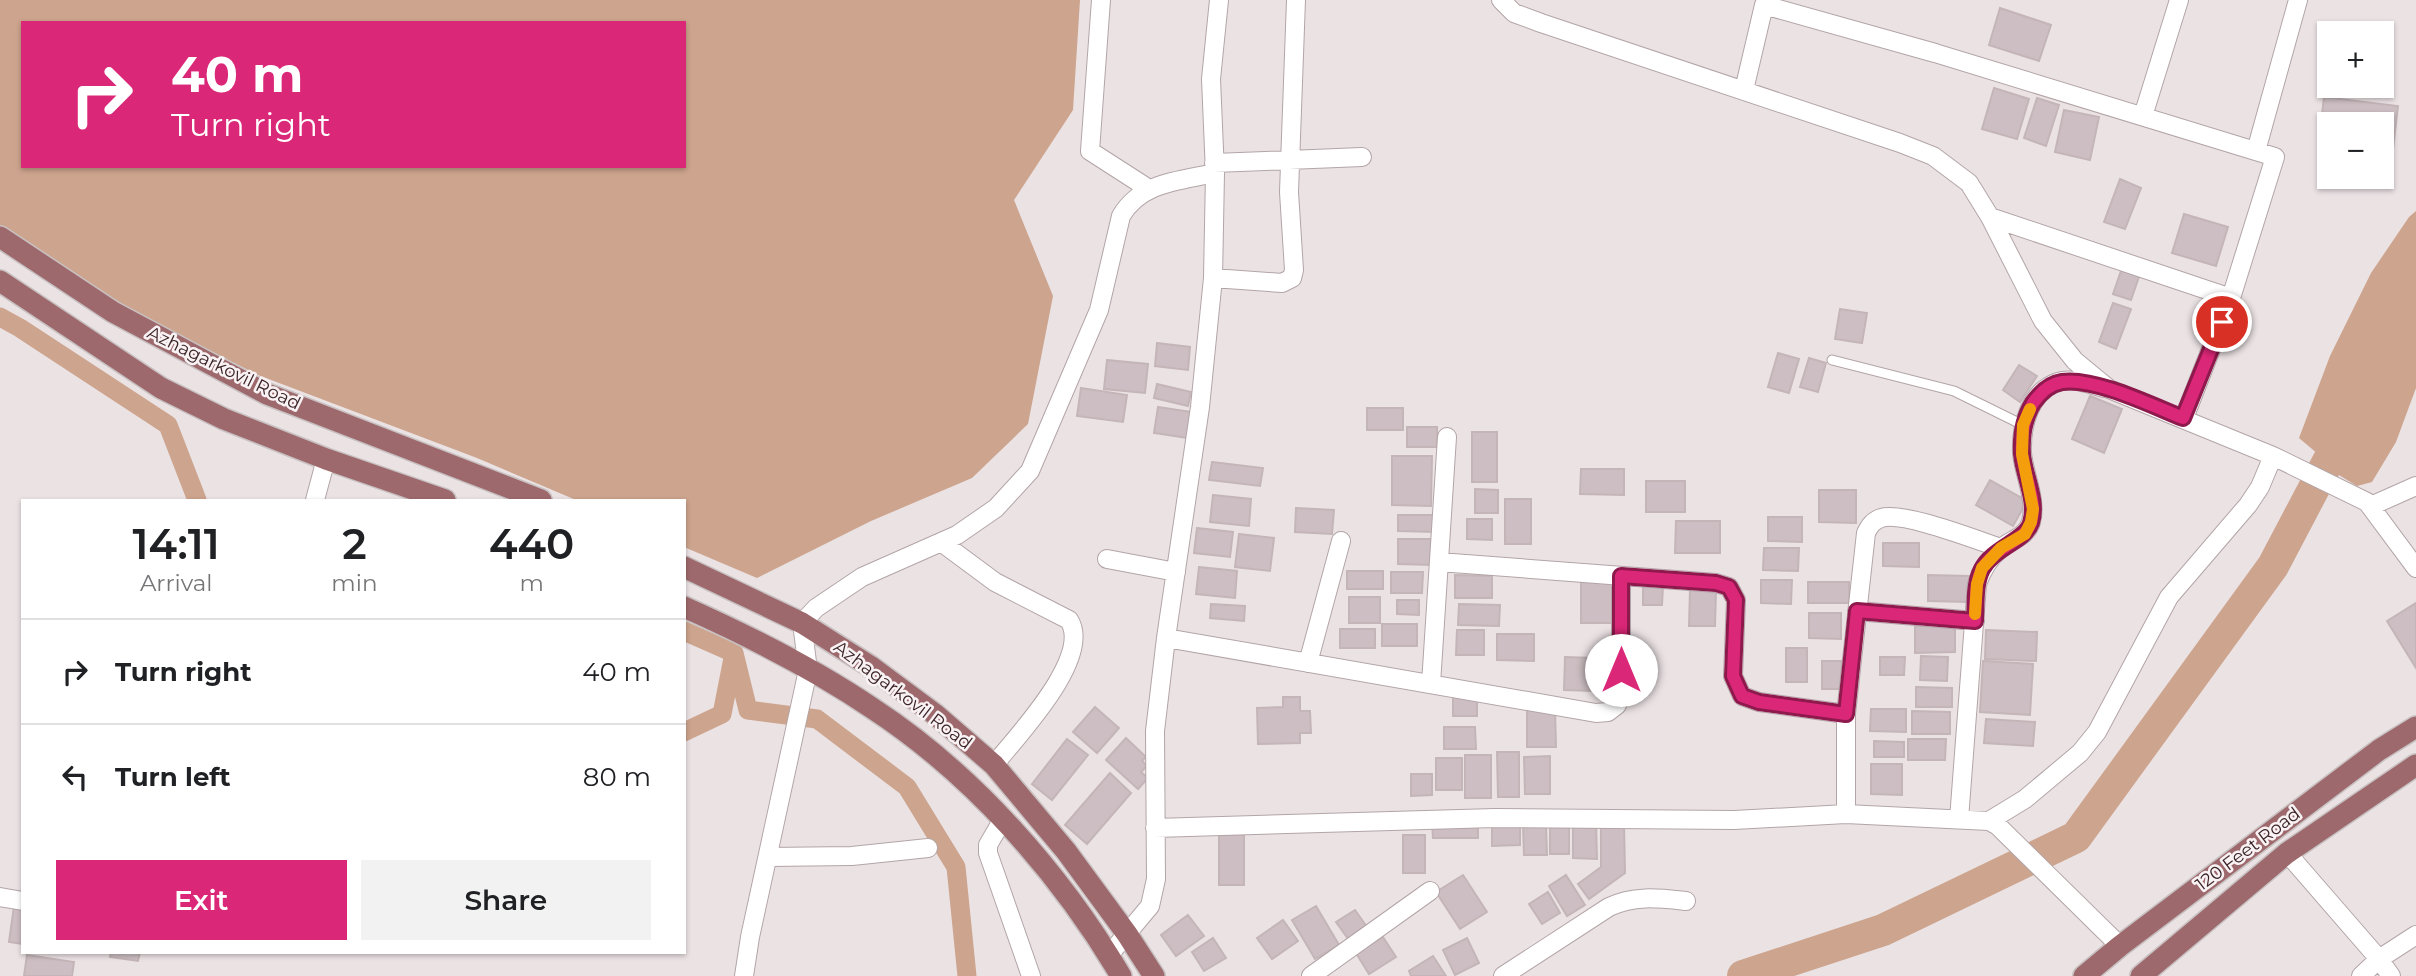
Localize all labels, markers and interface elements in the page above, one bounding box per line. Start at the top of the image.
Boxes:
map controls [2317,21,2394,189]
button: + [2317,21,2394,98]
text: 40 m [171,45,303,104]
icon: right [56,49,147,140]
text: Turn right [171,105,331,144]
button: − [2317,112,2394,189]
pin [2192,292,2252,352]
icon: arrive [2203,303,2241,341]
street label: Azhagarkovil Road [144,321,304,415]
text: 14:11 [133,518,220,570]
text: 2 [342,518,367,570]
text: 440 [489,518,574,570]
text: Arrival [140,569,212,597]
text: min [331,569,377,597]
text: m [520,569,544,597]
position arrow [1584,633,1658,707]
street label: Azhagarkovil Road [829,636,977,754]
icon: right [56,653,94,691]
text: Turn right [115,656,251,688]
text: 40 m [582,656,651,688]
icon: left [56,758,94,796]
text: Turn left [115,761,231,793]
text: 80 m [583,761,651,793]
street label: 120 Feet Road [2191,803,2305,895]
button: Exit [56,860,347,940]
button: Share [361,860,651,940]

